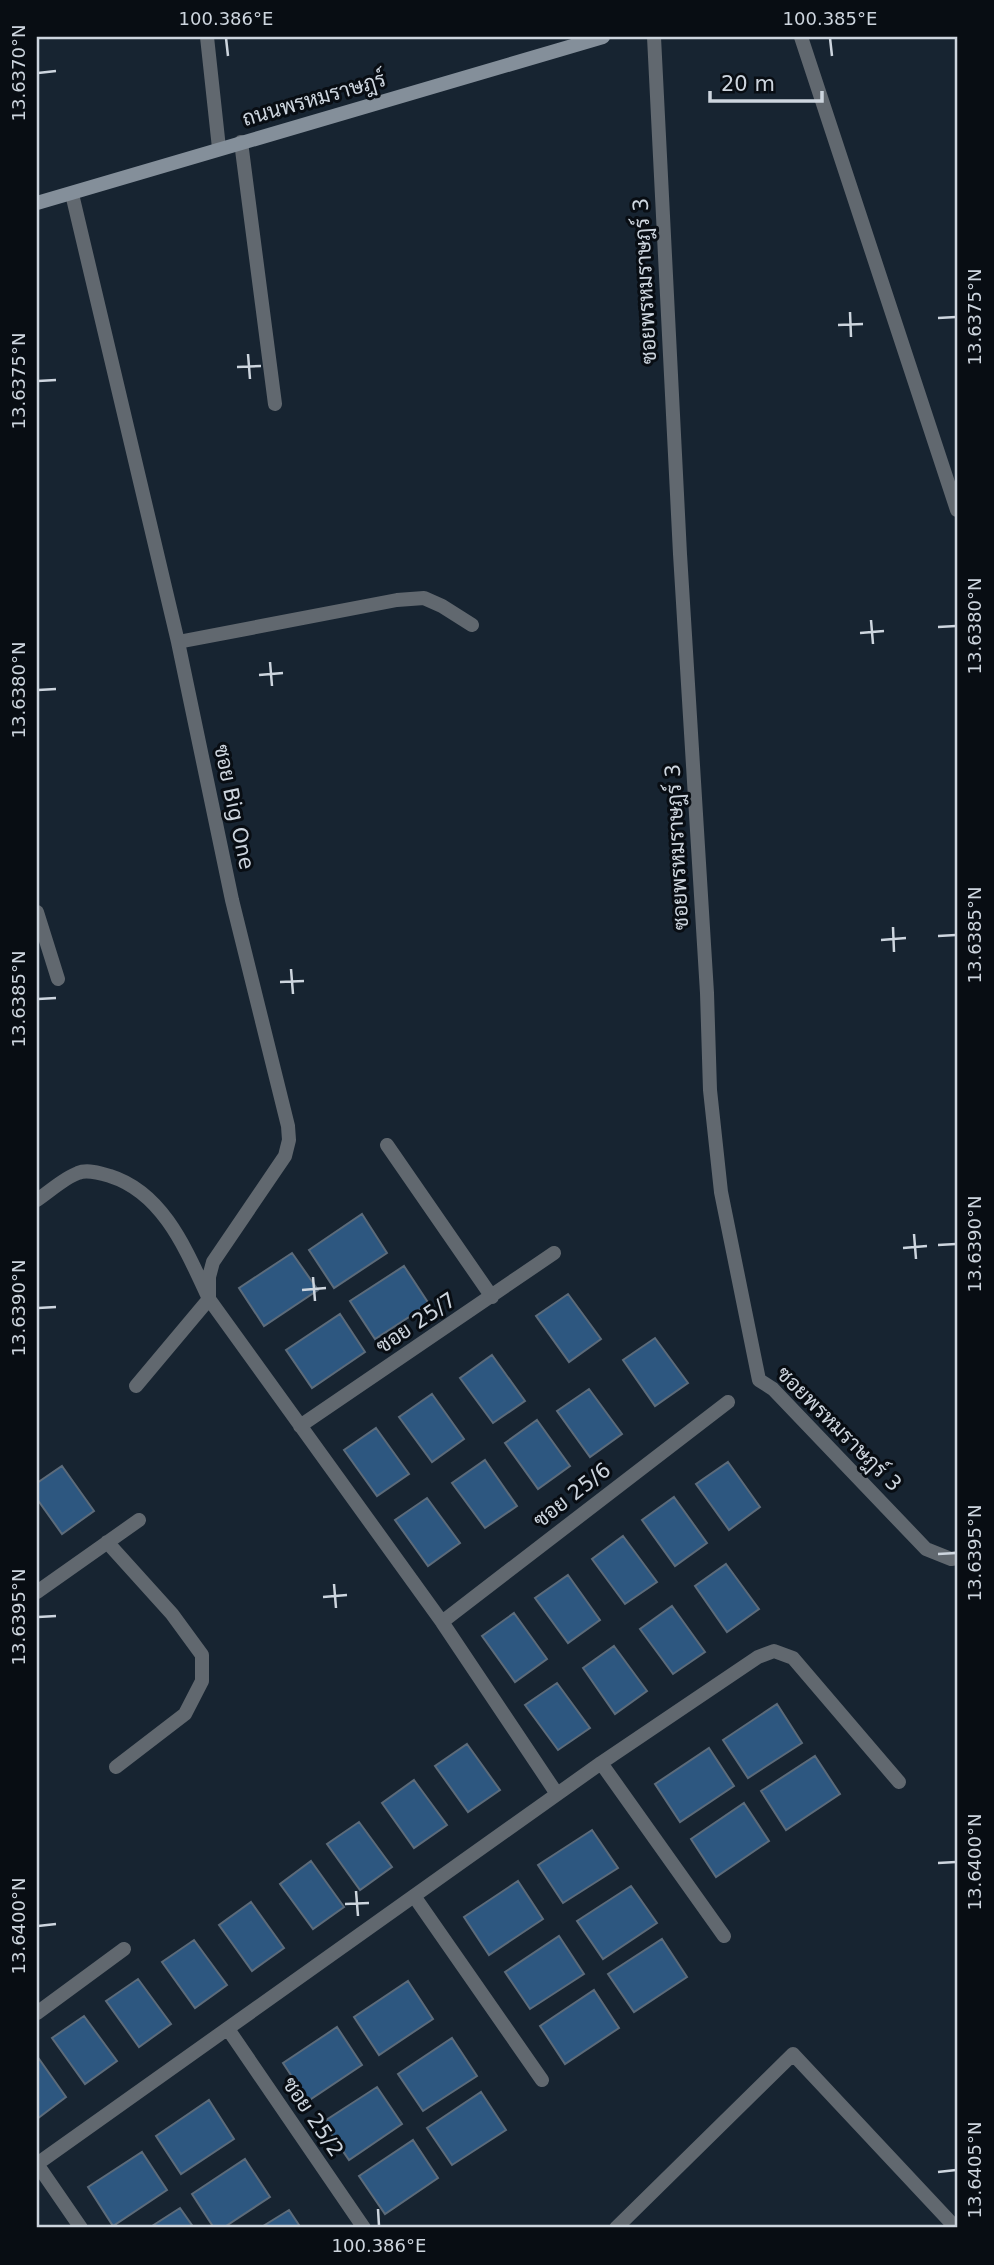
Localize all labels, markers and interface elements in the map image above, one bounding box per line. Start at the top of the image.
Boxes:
text: 100.386°E [179,8,273,29]
text: 100.385°E [783,8,877,29]
text: 13.6370°N [8,25,29,121]
scale bar [710,60,822,104]
street label: ถนนพรหมราษฎร์ [239,65,389,133]
text: 20 m [721,72,775,96]
street label: ซอยพรหมราษฎร์ 3 [627,197,663,365]
text: 13.6375°N [964,269,985,365]
text: 13.6375°N [8,333,29,429]
text: 13.6380°N [964,578,985,674]
text: 13.6380°N [8,642,29,738]
street label: ซอย Big One [209,742,259,872]
street label: ซอยพรหมราษฎร์ 3 [659,763,695,931]
text: 13.6385°N [964,887,985,983]
text: 13.6385°N [8,951,29,1047]
text: 13.6390°N [964,1196,985,1292]
text: 13.6390°N [8,1260,29,1356]
street label: ซอย 25/7 [372,1288,460,1358]
street label: ซอยพรหมราษฎร์ 3 [770,1360,908,1498]
street label: ซอย 25/6 [529,1457,615,1533]
text: 13.6395°N [964,1505,985,1601]
text: 13.6395°N [8,1569,29,1665]
text: 13.6400°N [964,1814,985,1910]
text: 13.6400°N [8,1878,29,1974]
street label: ซอย 25/2 [278,2073,348,2161]
text: 13.6405°N [964,2122,985,2218]
text: 100.386°E [332,2235,426,2256]

